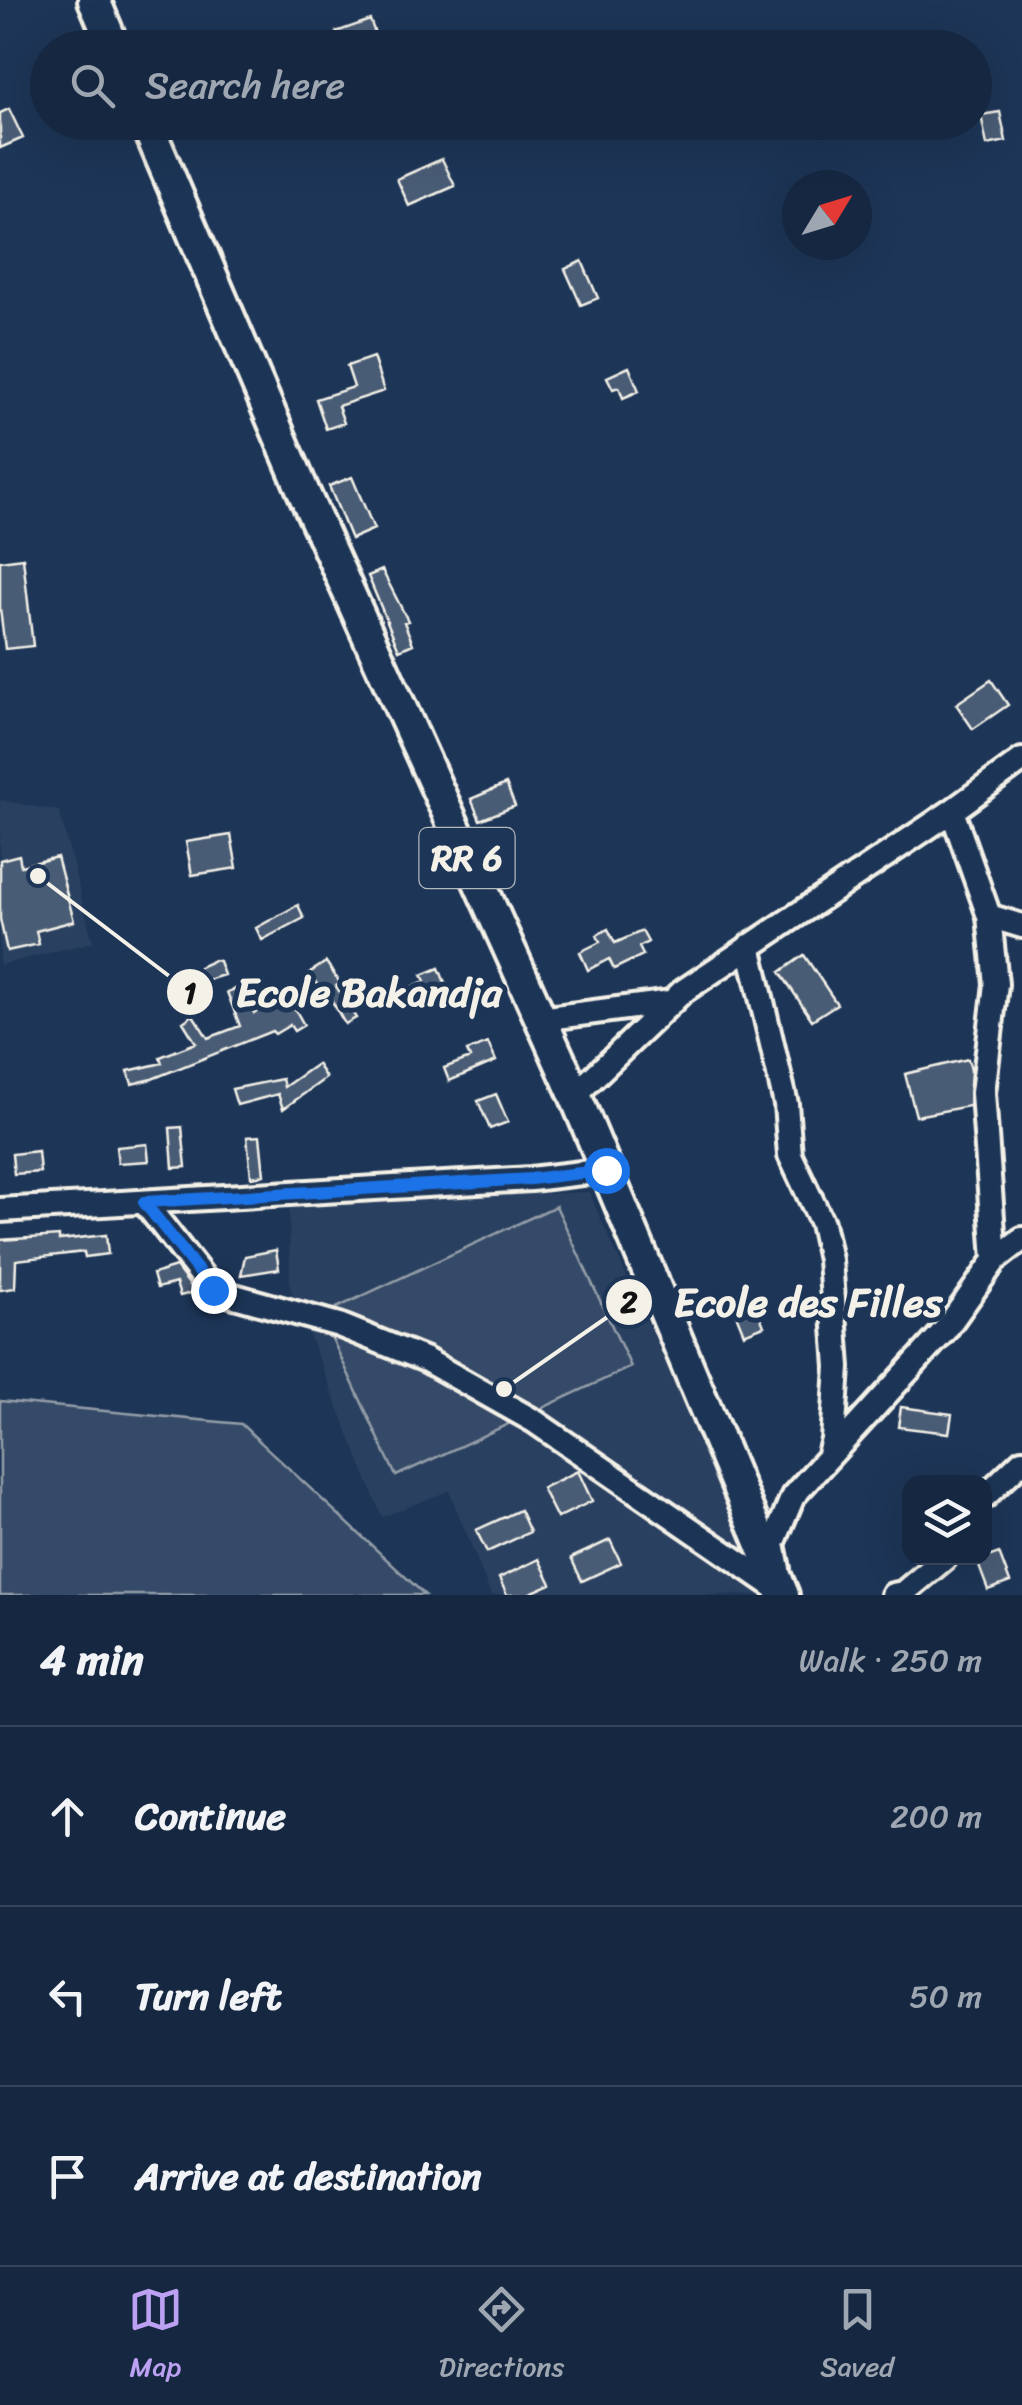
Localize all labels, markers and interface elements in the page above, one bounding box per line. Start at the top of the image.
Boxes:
search box [30,30,992,140]
text: Search here [145,52,345,119]
icon: search [65,58,120,113]
north arrow [782,170,872,260]
road number: RR 6 [420,828,514,888]
callout: Ecole Bakandja [165,957,522,1027]
text: Ecole Bakandja [236,957,503,1028]
text: 1 [184,966,197,1020]
route start [584,1148,630,1194]
callout: Ecole des Filles [604,1267,961,1337]
text: Ecole des Filles [674,1267,944,1338]
route end [191,1268,237,1314]
text: 2 [620,1275,638,1329]
map controls [902,1475,992,1565]
button: layers [902,1475,992,1565]
text: 4 min [40,1623,144,1697]
text: Walk · 250 m [799,1632,982,1689]
text: Continue [135,1783,286,1850]
text: 200 m [890,1788,982,1845]
icon: ahead [40,1789,95,1844]
text: Turn left [135,1963,281,2030]
text: 50 m [909,1968,982,2025]
icon: left [40,1969,95,2024]
text: Arrive at destination [135,2143,482,2210]
icon: arrive [40,2149,95,2204]
tab: Map [128,2282,183,2391]
tab: Directions [439,2282,564,2391]
tab: Saved [820,2282,894,2391]

